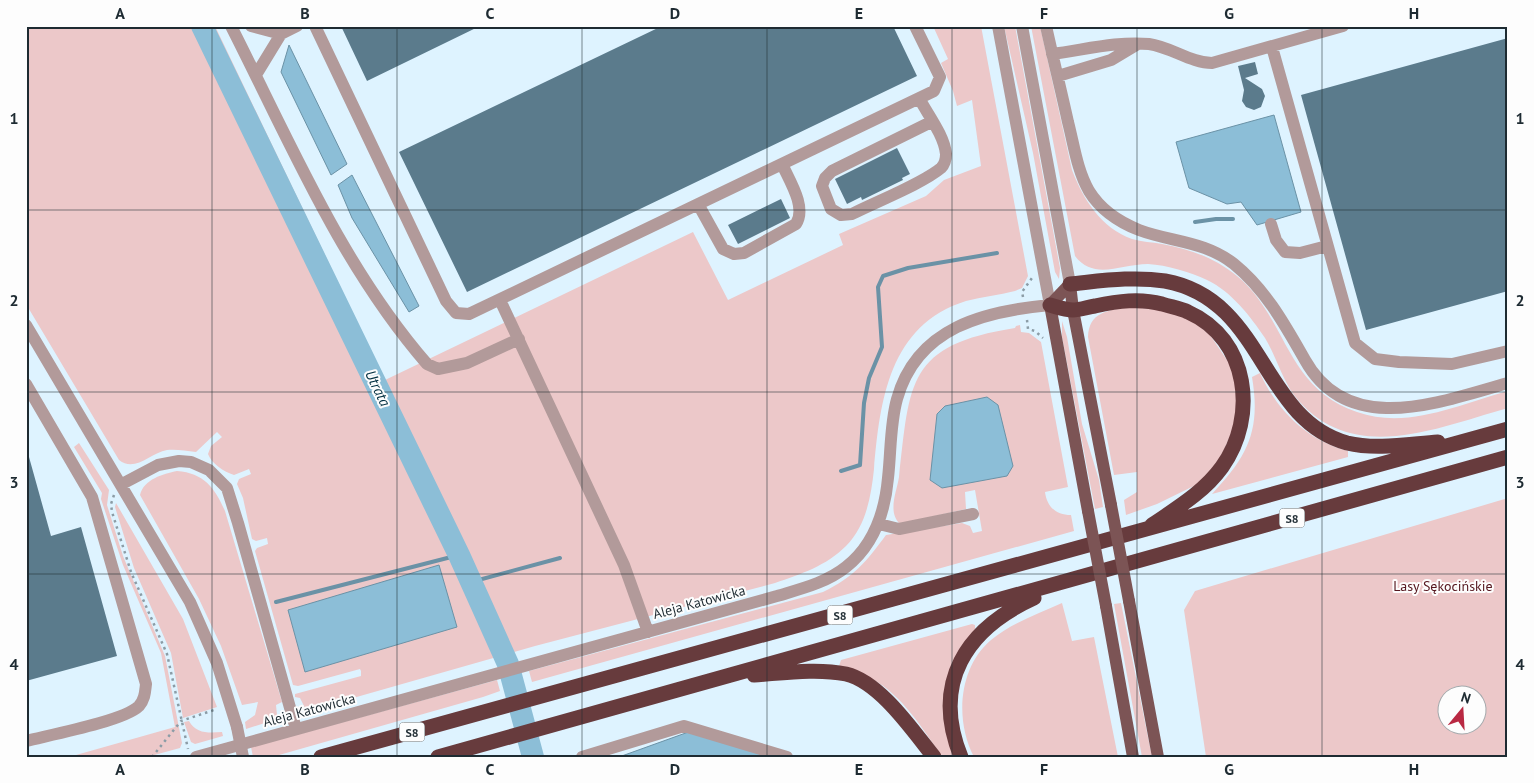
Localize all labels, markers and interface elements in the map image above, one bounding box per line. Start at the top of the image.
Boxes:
text: A [115,3,125,23]
text: B [300,3,310,23]
text: C [486,3,495,23]
text: D [670,3,680,23]
text: E [855,3,863,23]
text: F [1040,3,1048,23]
text: G [1224,3,1234,23]
text: H [1409,3,1419,23]
text: 1 [9,108,19,128]
text: 1 [1515,108,1525,128]
text: 2 [9,290,19,310]
text: 2 [1515,290,1525,310]
water label: Utrata [361,367,395,410]
text: 3 [9,472,19,492]
text: 3 [1515,472,1525,492]
road number: S8 [1280,508,1304,528]
park label: Lasy Sękocińskie [1393,577,1493,595]
street label: Aleja Katowicka [651,581,747,623]
road number: S8 [828,606,852,624]
text: 4 [9,654,19,674]
text: 4 [1515,654,1525,674]
north arrow [1436,686,1486,736]
text: N [1459,688,1473,708]
street label: Aleja Katowicka [261,689,357,731]
road number: S8 [400,722,424,742]
text: A [115,759,125,779]
text: B [300,759,310,779]
text: C [486,759,495,779]
text: D [670,759,680,779]
text: E [855,759,863,779]
text: F [1040,759,1048,779]
text: G [1224,759,1234,779]
text: H [1409,759,1419,779]

